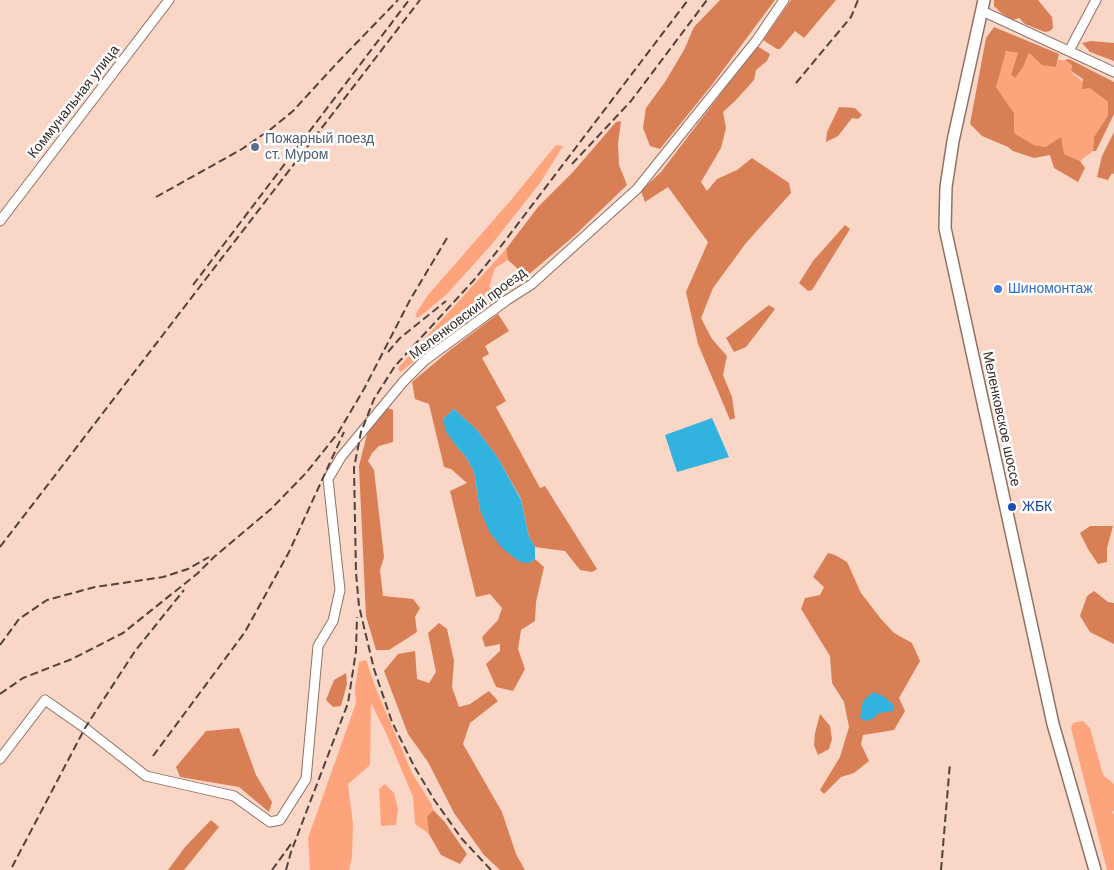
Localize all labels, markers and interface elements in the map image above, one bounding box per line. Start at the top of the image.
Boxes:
street label: Коммунальная улица [25,42,123,162]
place label: Пожарный поезд ст. Муром [265,131,374,164]
marker: Пожарный поезд ст. Муром [249,141,261,153]
street label: Меленковский проезд [406,265,530,363]
place label: Шиномонтаж [1008,281,1093,297]
marker: Шиномонтаж [992,283,1004,295]
street label: Меленковское шоссе [978,350,1024,488]
place label: ЖБК [1022,499,1052,515]
marker: ЖБК [1006,501,1018,513]

